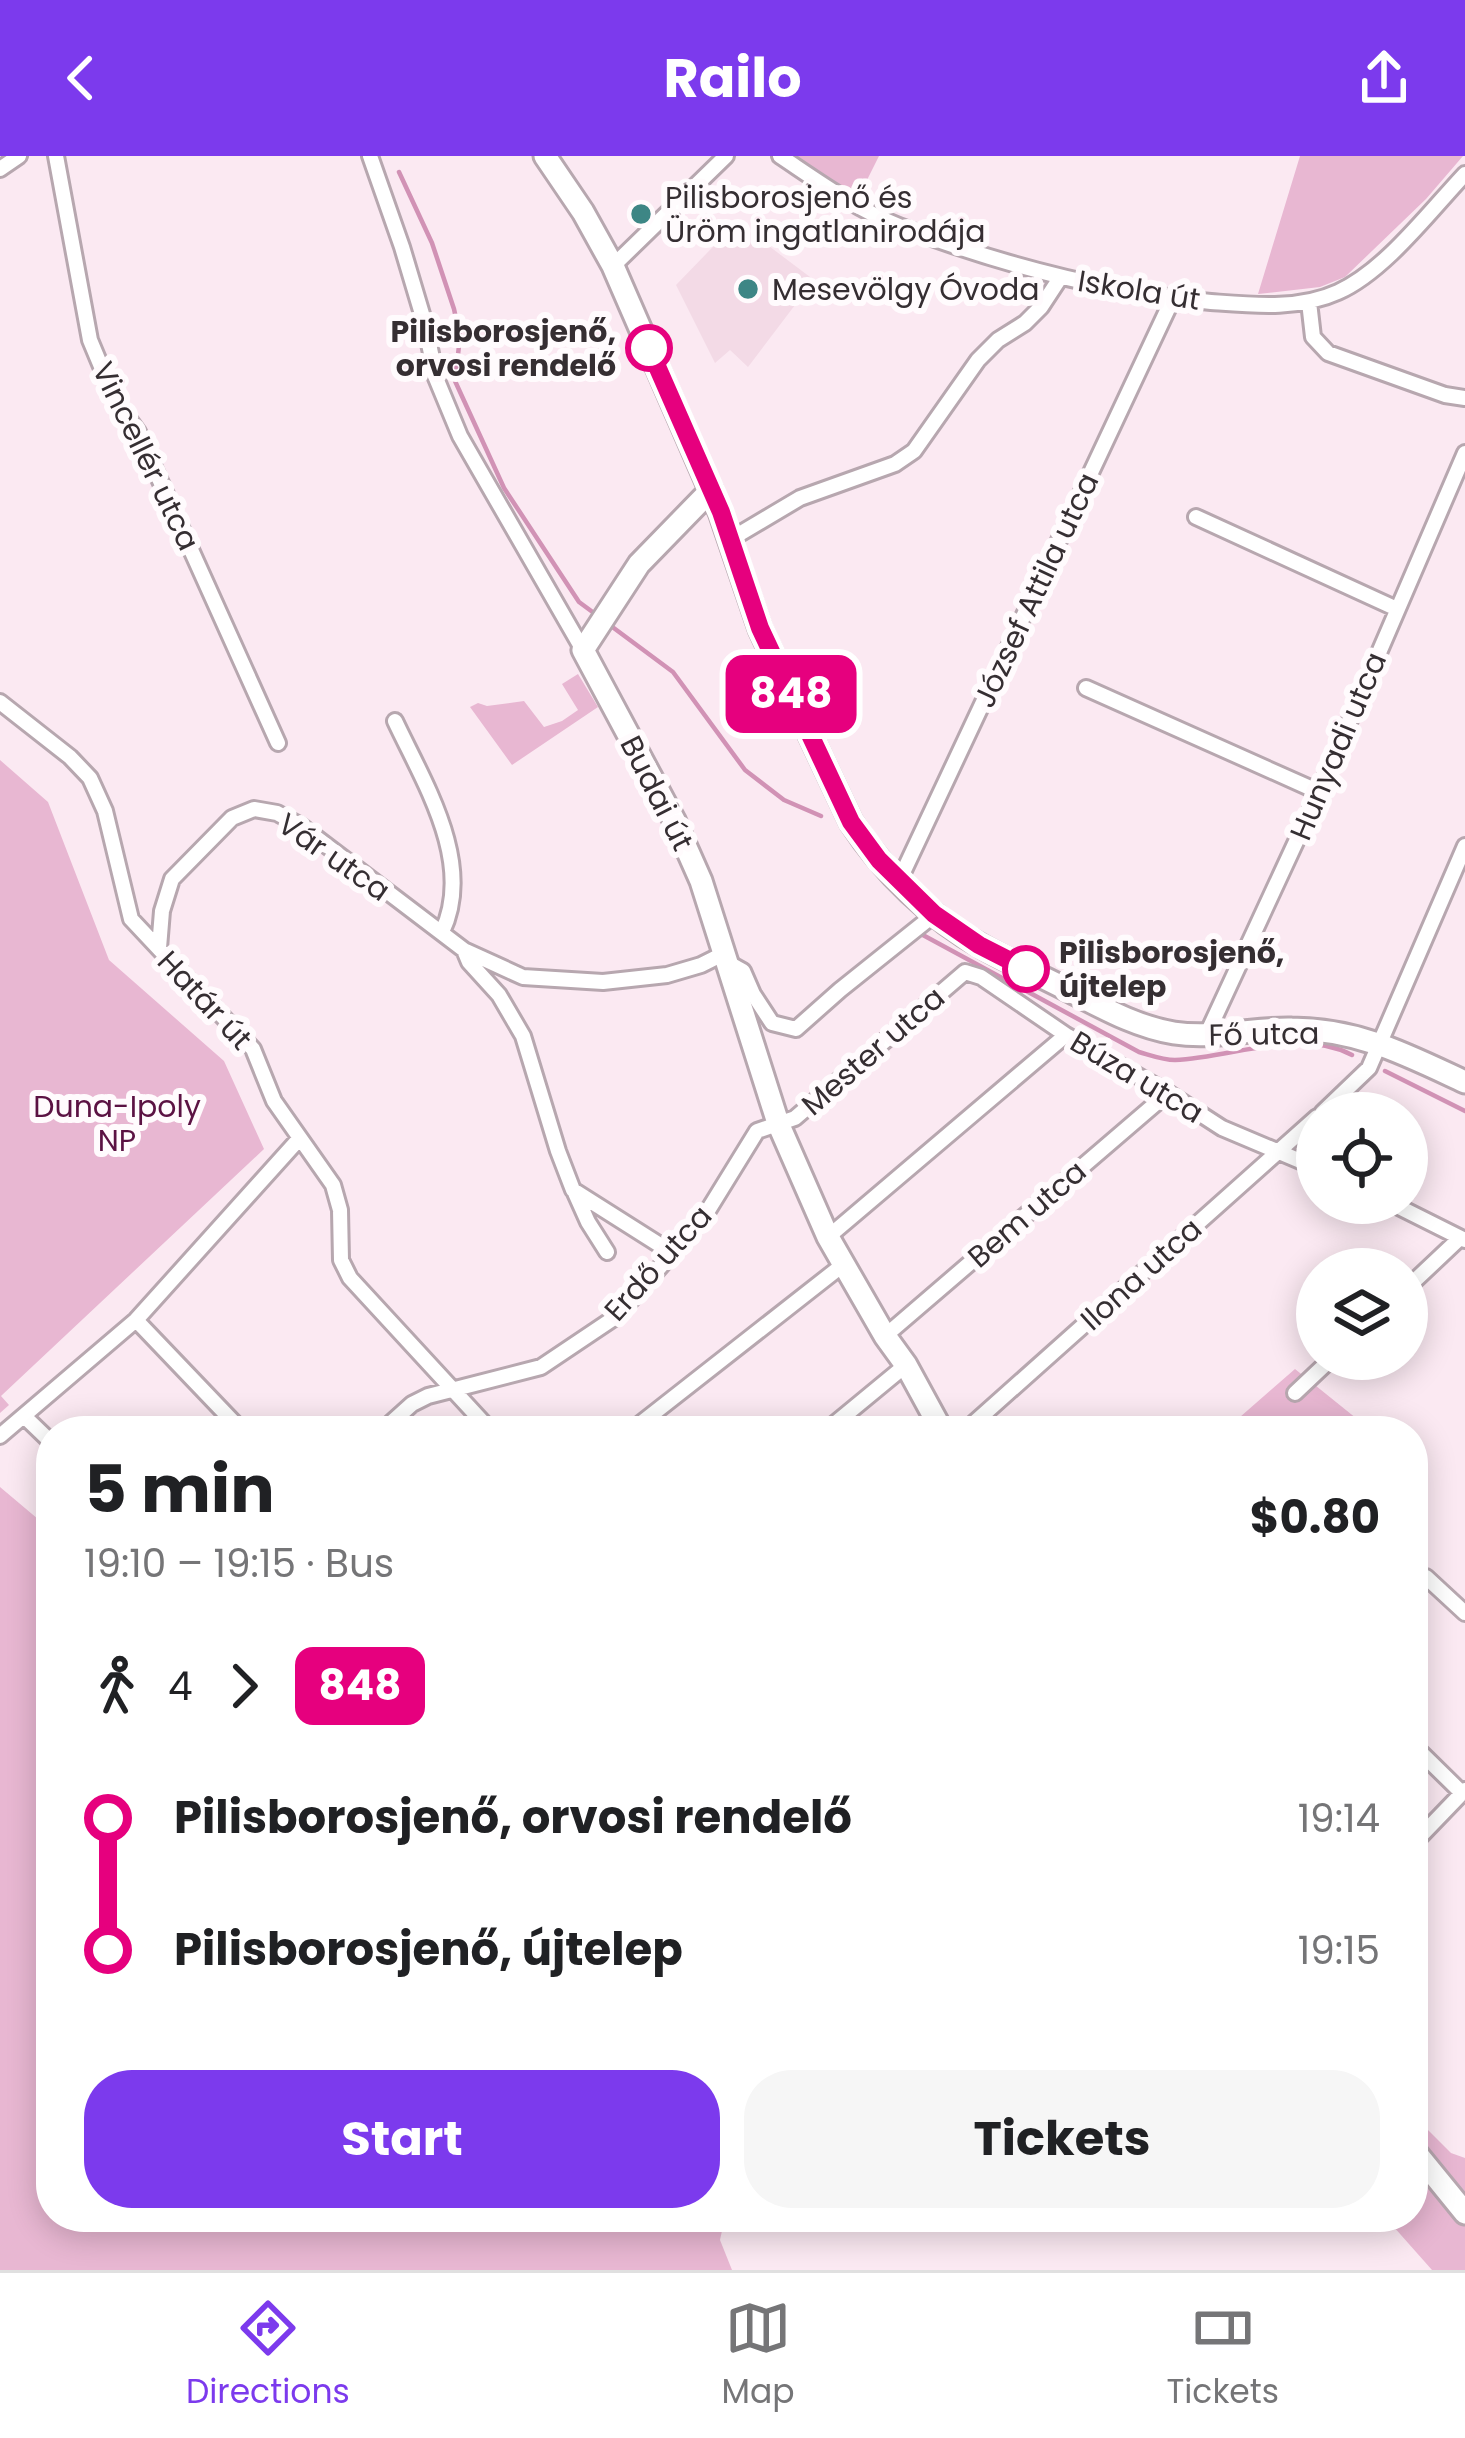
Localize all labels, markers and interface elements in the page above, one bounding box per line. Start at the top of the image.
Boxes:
text: Railo [663,40,802,116]
icon: back [48,45,114,111]
icon: share [1351,45,1417,111]
place label: Pilisborosjenő és Üröm ingatlanirodája [665,176,986,253]
marker: Pilisborosjenő és Üröm ingatlanirodája [628,201,654,227]
street label: Iskola út [1075,259,1203,321]
place label: Mesevölgy Óvoda [772,268,1039,311]
marker: Mesevölgy Óvoda [735,276,761,302]
place label: Pilisborosjenő, orvosi rendelő [391,310,616,387]
marker: Pilisborosjenő, orvosi rendelő [627,326,671,370]
street label: Vincellér utca [82,355,210,557]
street label: József Attila utca [963,466,1109,714]
street label: Hunyadi utca [1279,645,1397,847]
line badge: 848 [722,655,860,733]
text: 848 [750,664,832,723]
street label: Budai út [610,728,704,858]
street label: Vár utca [269,803,399,911]
place label: Pilisborosjenő, újtelep [1059,931,1284,1008]
street label: Határ út [148,941,262,1059]
marker: Pilisborosjenő, újtelep [1004,947,1048,991]
street label: Mester utca [792,977,954,1125]
street label: Fő utca [1208,1012,1320,1056]
street label: Búza utca [1062,1020,1212,1134]
park label: Duna-Ipoly NP [33,1085,201,1162]
map controls [1296,1092,1428,1380]
button: locate [1296,1092,1428,1224]
street label: Bem utca [958,1150,1096,1278]
street label: Erdő utca [594,1196,722,1330]
street label: Ilona utca [1071,1208,1211,1340]
button: layers [1296,1248,1428,1380]
text: 5 min [84,1443,275,1535]
text: $0.80 [1250,1486,1380,1549]
text: 19:10 – 19:15 · Bus [84,1536,394,1591]
icon: walk [84,1653,150,1719]
icon: forward [211,1653,277,1719]
text: 848 [319,1656,401,1715]
text: 4 [168,1659,193,1714]
text: Pilisborosjenő, orvosi rendelő [174,1786,852,1849]
text: 19:14 [1298,1791,1380,1846]
text: Pilisborosjenő, újtelep [174,1918,683,1981]
text: 19:15 [1298,1923,1380,1978]
button: Start [84,2070,720,2208]
button: Tickets [744,2070,1380,2208]
tab: Directions [186,2295,350,2417]
tab: Map [722,2295,795,2417]
tab: Tickets [1166,2295,1279,2417]

